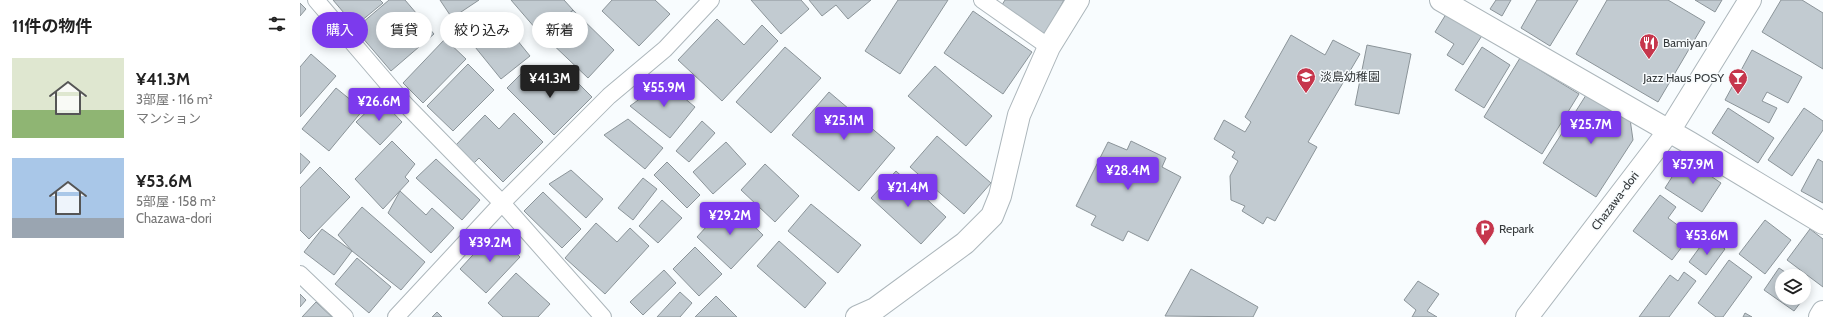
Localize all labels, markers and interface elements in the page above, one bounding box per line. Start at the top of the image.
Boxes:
chip: 購入 [312,12,368,48]
chip: 賃貸 [376,12,432,48]
chip: 絞り込み [440,12,524,48]
chip: 新着 [532,12,588,48]
icon: filters [266,13,288,35]
text: 11件の物件 [12,16,93,36]
restaurant icon: Bamiyan [1638,32,1660,60]
place label: Bamiyan [1663,35,1708,50]
pin: ¥41.3M [517,65,583,99]
school or university icon: 淡島幼稚園 [1295,66,1317,94]
bar icon: Jazz Haus POSY [1727,67,1749,95]
text: ¥41.3M [136,69,190,89]
place label: 淡島幼稚園 [1320,69,1380,84]
text: ¥41.3M [529,70,571,86]
place label: Jazz Haus POSY [1642,70,1724,85]
icon: home [44,74,92,122]
pin: ¥55.9M [631,74,697,108]
text: ¥55.9M [643,79,685,95]
pin: ¥26.6M [346,88,412,122]
text: 3部屋 · 116 m² [136,91,212,107]
text: ¥26.6M [357,93,401,109]
pin: ¥25.1M [811,107,877,141]
text: マンション [136,110,201,126]
pin: ¥25.7M [1558,111,1624,145]
text: ¥25.1M [824,112,864,128]
text: ¥25.7M [1570,116,1612,132]
pin: ¥57.9M [1660,151,1726,185]
text: ¥57.9M [1672,156,1714,172]
pin: ¥28.4M [1095,157,1161,191]
text: ¥28.4M [1106,162,1150,178]
street label: Chazawa-dori [1588,168,1642,233]
text: ¥53.6M [136,171,192,191]
icon: home [44,174,92,222]
pin: ¥21.4M [875,174,941,208]
text: ¥21.4M [887,179,929,195]
text: 5部屋 · 158 m² [136,193,216,209]
pin: ¥29.2M [697,202,763,236]
text: ¥29.2M [709,207,751,223]
text: Chazawa-dori [136,210,212,226]
parking icon: Repark [1474,218,1496,246]
place label: Repark [1499,221,1534,236]
pin: ¥53.6M [1674,222,1740,256]
text: ¥53.6M [1686,227,1728,243]
pin: ¥39.2M [457,229,523,263]
text: ¥39.2M [469,234,511,250]
map controls [1775,269,1811,305]
button: layers [1775,269,1811,305]

